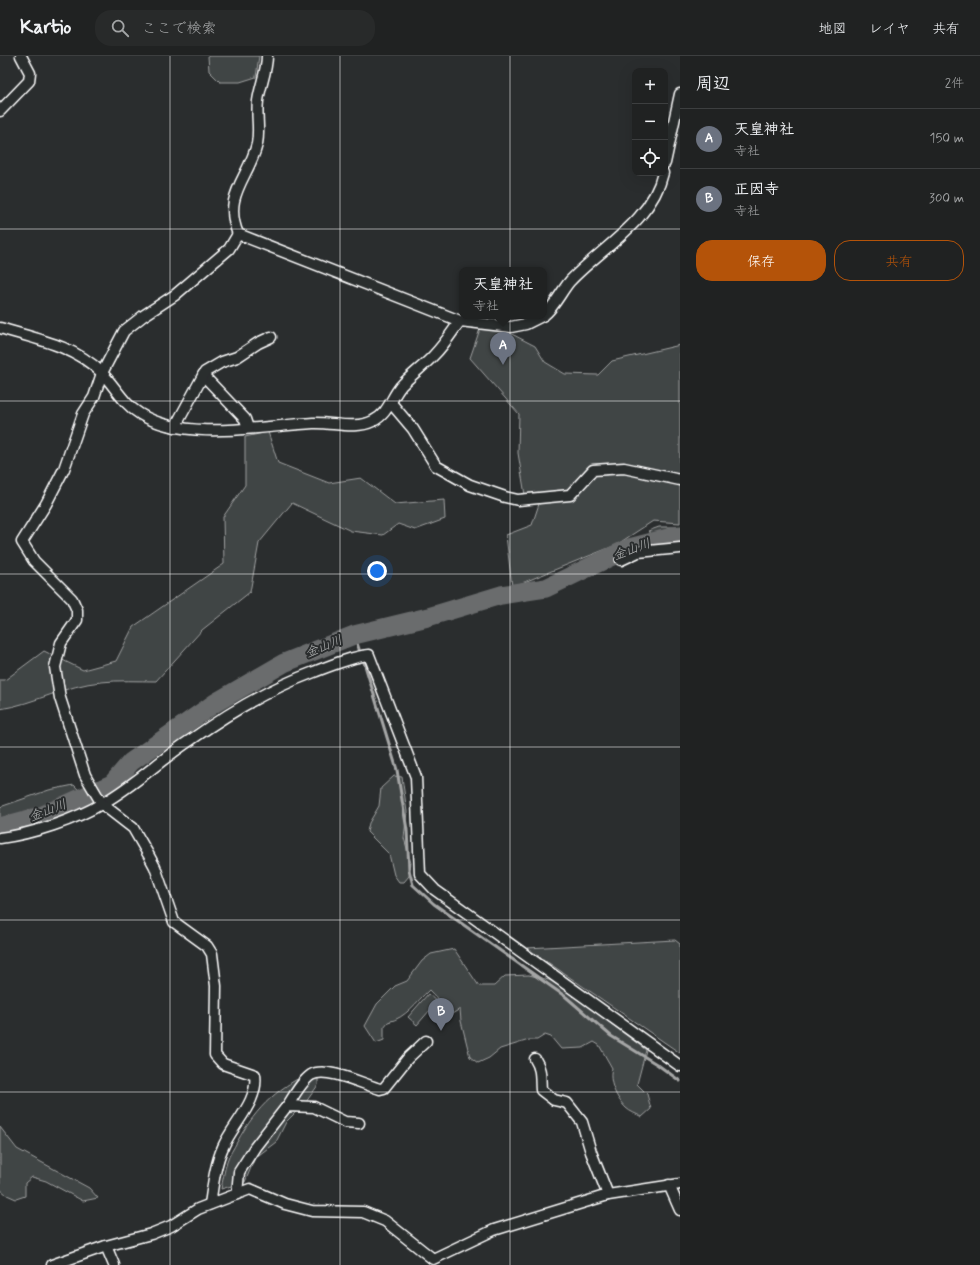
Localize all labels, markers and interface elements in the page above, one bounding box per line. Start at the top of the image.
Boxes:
search box [95,10,375,46]
text: Kartio [20,15,71,40]
icon: search [109,17,131,39]
text: ここで検索 [141,19,216,39]
text: 地図 [819,20,847,38]
text: レイヤ [869,20,910,38]
text: 共有 [932,20,960,38]
map controls [632,68,668,176]
button: + [632,68,668,104]
text: 周辺 [696,73,730,95]
text: 2件 [945,75,964,92]
button: − [632,104,668,140]
text: 天皇神社 [734,120,794,140]
text: A [705,130,713,147]
text: 150 m [930,130,964,147]
button: locate [632,140,668,176]
text: 寺社 [734,143,760,160]
text: 正因寺 [734,180,779,200]
text: B [705,190,713,207]
text: 300 m [929,190,964,207]
text: 寺社 [734,203,760,220]
button: 保存 [696,240,826,281]
button: 共有 [834,240,964,281]
popup [459,267,547,319]
text: 天皇神社 [473,275,533,295]
text: 寺社 [473,298,499,315]
pin: A [490,332,516,365]
water label: 金山川 [611,535,653,565]
your location [367,561,387,581]
water label: 金山川 [303,632,345,662]
water label: 金山川 [27,796,69,826]
pin: B [428,998,454,1031]

